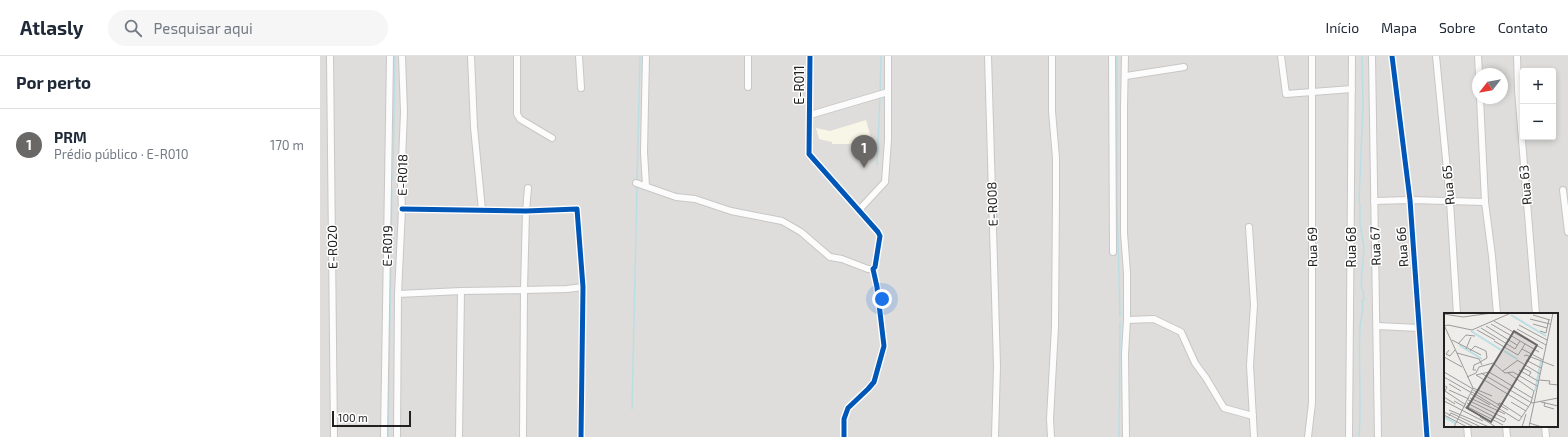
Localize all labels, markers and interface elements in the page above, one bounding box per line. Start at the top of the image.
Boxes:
search box [108,10,388,46]
text: Atlasly [20,16,84,39]
icon: search [122,17,144,39]
text: Pesquisar aqui [154,19,253,37]
text: Início [1326,19,1359,36]
text: Mapa [1381,19,1417,36]
text: Sobre [1439,19,1476,36]
text: Contato [1498,19,1548,36]
street label: E-R011 [791,65,807,105]
north arrow [1472,68,1508,104]
map controls [1520,68,1556,140]
button: + [1520,68,1556,104]
text: Por perto [16,72,91,92]
button: − [1520,104,1556,140]
text: PRM [54,128,87,146]
pin: 1 [851,135,877,168]
text: 1 [26,137,32,153]
text: 170 m [270,137,304,153]
text: Prédio público · E-R010 [54,146,189,162]
street label: E-R018 [394,154,410,196]
street label: Rua 65 [1438,164,1458,206]
street label: Rua 63 [1515,164,1535,206]
street label: E-R008 [983,181,1001,227]
street label: E-R020 [324,225,340,269]
street label: E-R019 [379,225,395,267]
street label: Rua 67 [1366,226,1384,266]
street label: Rua 66 [1393,226,1411,268]
street label: Rua 69 [1304,227,1320,267]
street label: Rua 68 [1343,227,1359,267]
your location [872,289,892,309]
inset map [1444,313,1558,427]
scale bar [332,409,411,428]
text: 100 m [338,411,368,424]

